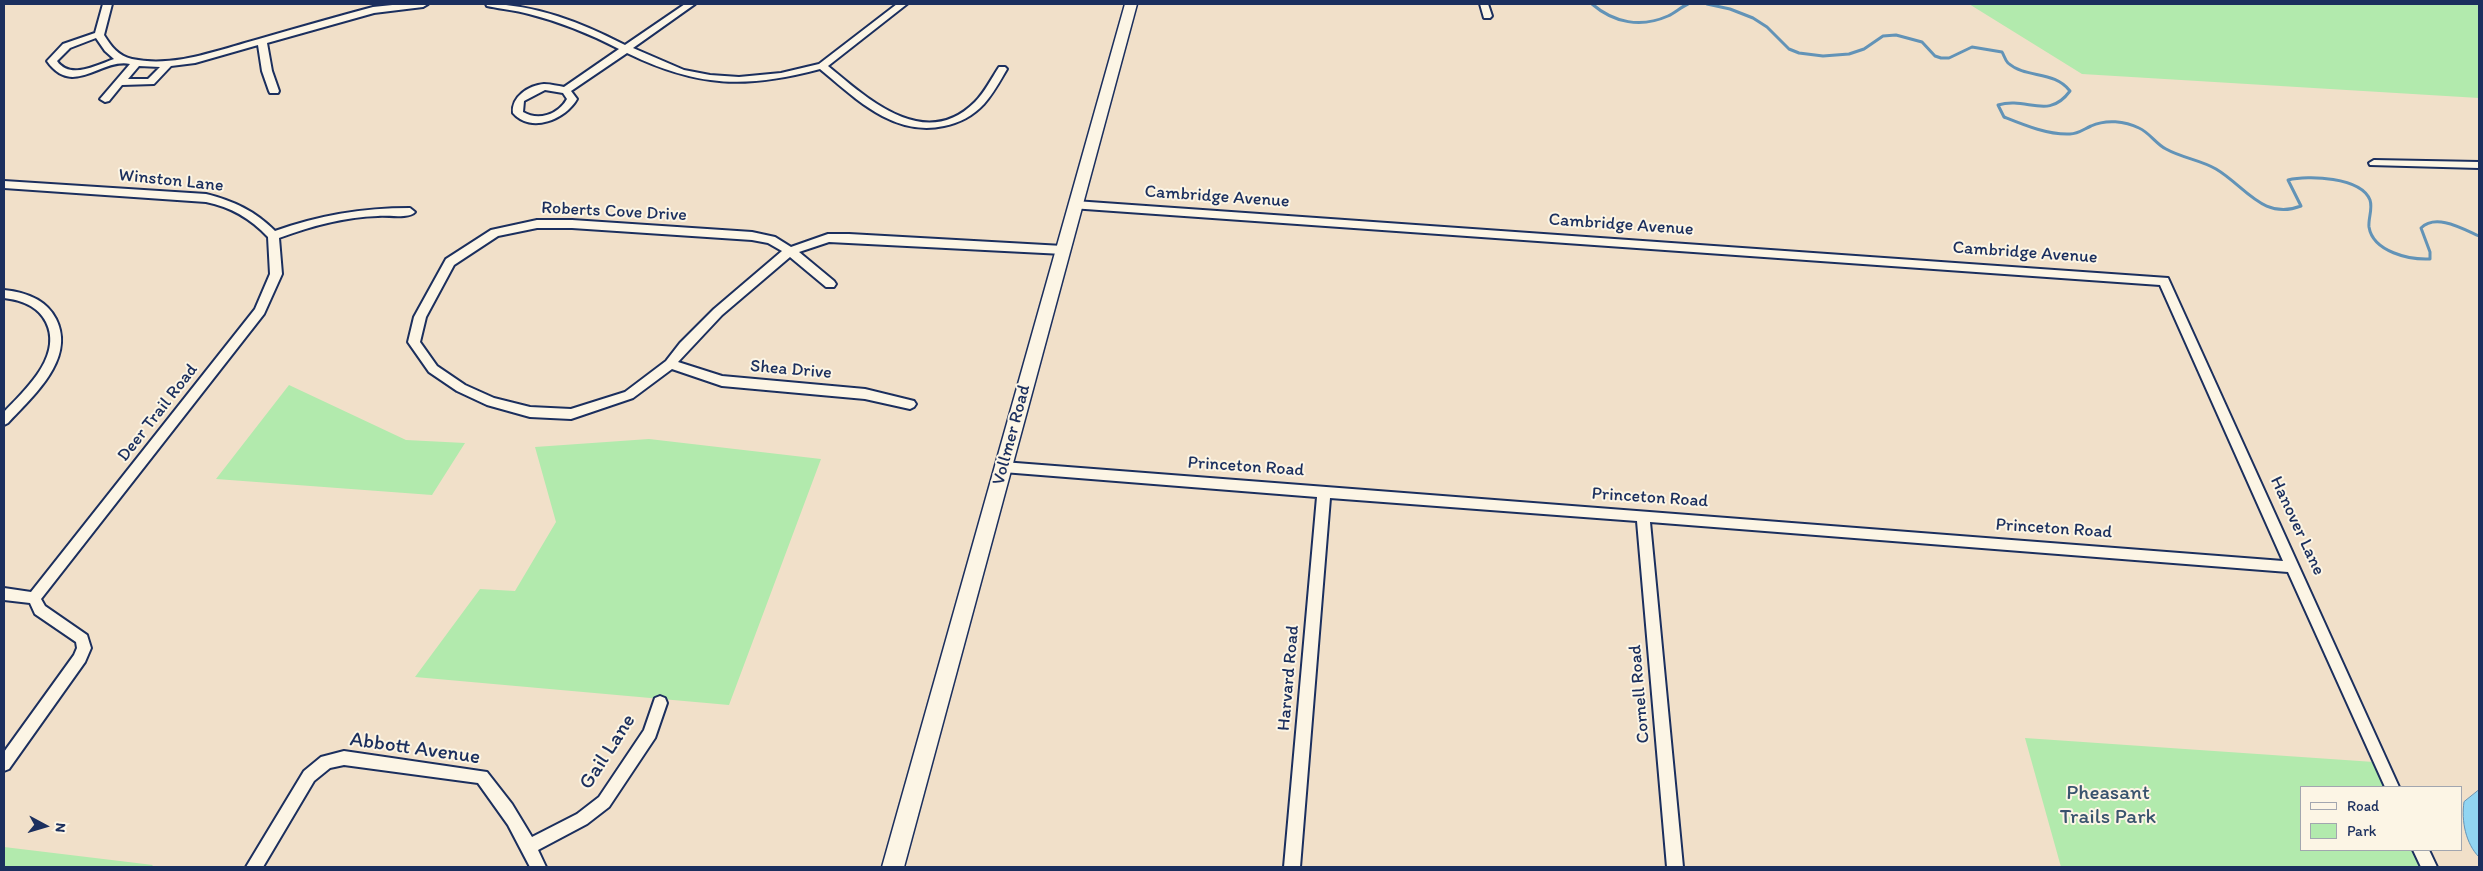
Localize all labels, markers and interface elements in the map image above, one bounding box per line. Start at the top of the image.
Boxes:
street label: Winston Lane [117,165,225,197]
street label: Cambridge Avenue [1144,181,1290,213]
street label: Roberts Cove Drive [541,197,687,227]
street label: Cambridge Avenue [1548,209,1694,241]
street label: Cambridge Avenue [1952,237,2098,269]
street label: Shea Drive [749,356,833,384]
street label: Deer Trail Road [113,360,203,466]
street label: Vollmer Road [988,382,1036,488]
street label: Princeton Road [1187,452,1305,482]
street label: Hanover Lane [2265,473,2329,579]
street label: Princeton Road [1591,483,1709,513]
street label: Princeton Road [1995,514,2113,544]
street label: Harvard Road [1274,624,1304,732]
street label: Cornell Road [1625,644,1655,744]
street label: Gail Lane [574,710,642,794]
street label: Abbott Avenue [348,727,482,771]
park label: Pheasant Trails Park [2060,781,2156,831]
legend [2300,786,2463,851]
text: Road [2347,797,2379,815]
north arrow [20,801,70,851]
text: N [51,822,69,833]
text: Park [2347,822,2377,840]

